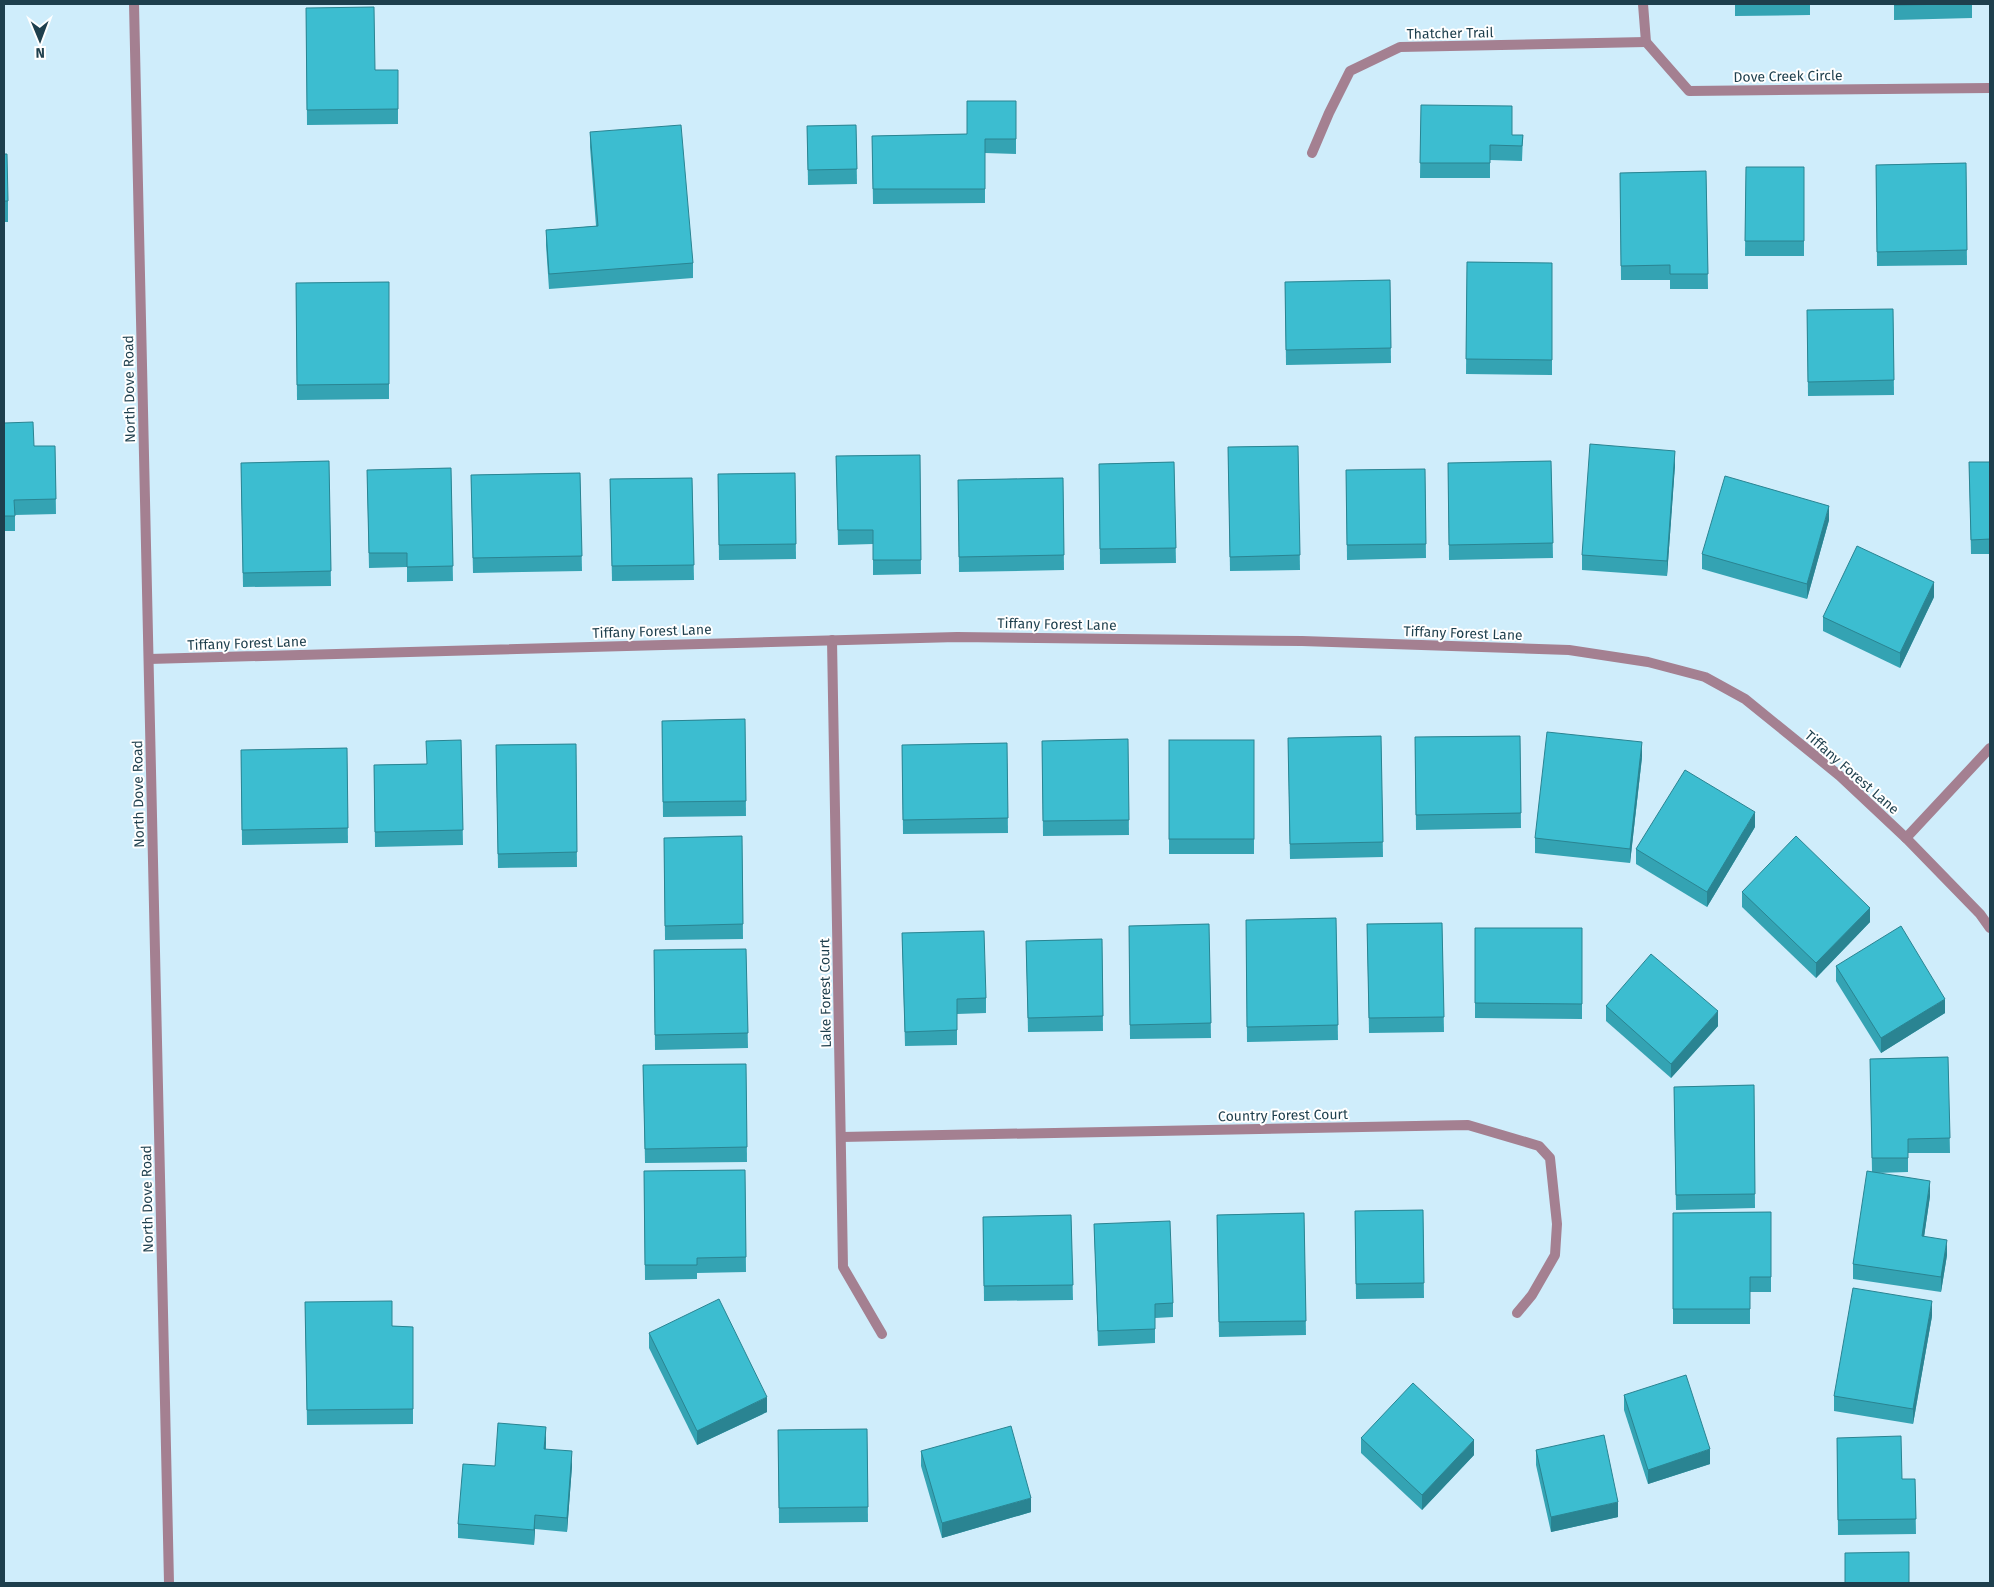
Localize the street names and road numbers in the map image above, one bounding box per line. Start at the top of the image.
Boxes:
street label: Thatcher Trail [1406,24,1494,43]
street label: Dove Creek Circle [1733,67,1843,86]
street label: North Dove Road [120,335,139,443]
street label: Tiffany Forest Lane [997,615,1117,634]
street label: Tiffany Forest Lane [592,621,712,642]
street label: Tiffany Forest Lane [1403,623,1523,644]
street label: Tiffany Forest Lane [187,633,307,654]
street label: Tiffany Forest Lane [1801,727,1902,818]
street label: North Dove Road [129,740,148,848]
street label: Lake Forest Court [816,937,835,1048]
street label: Country Forest Court [1218,1106,1349,1125]
street label: North Dove Road [138,1145,157,1253]

